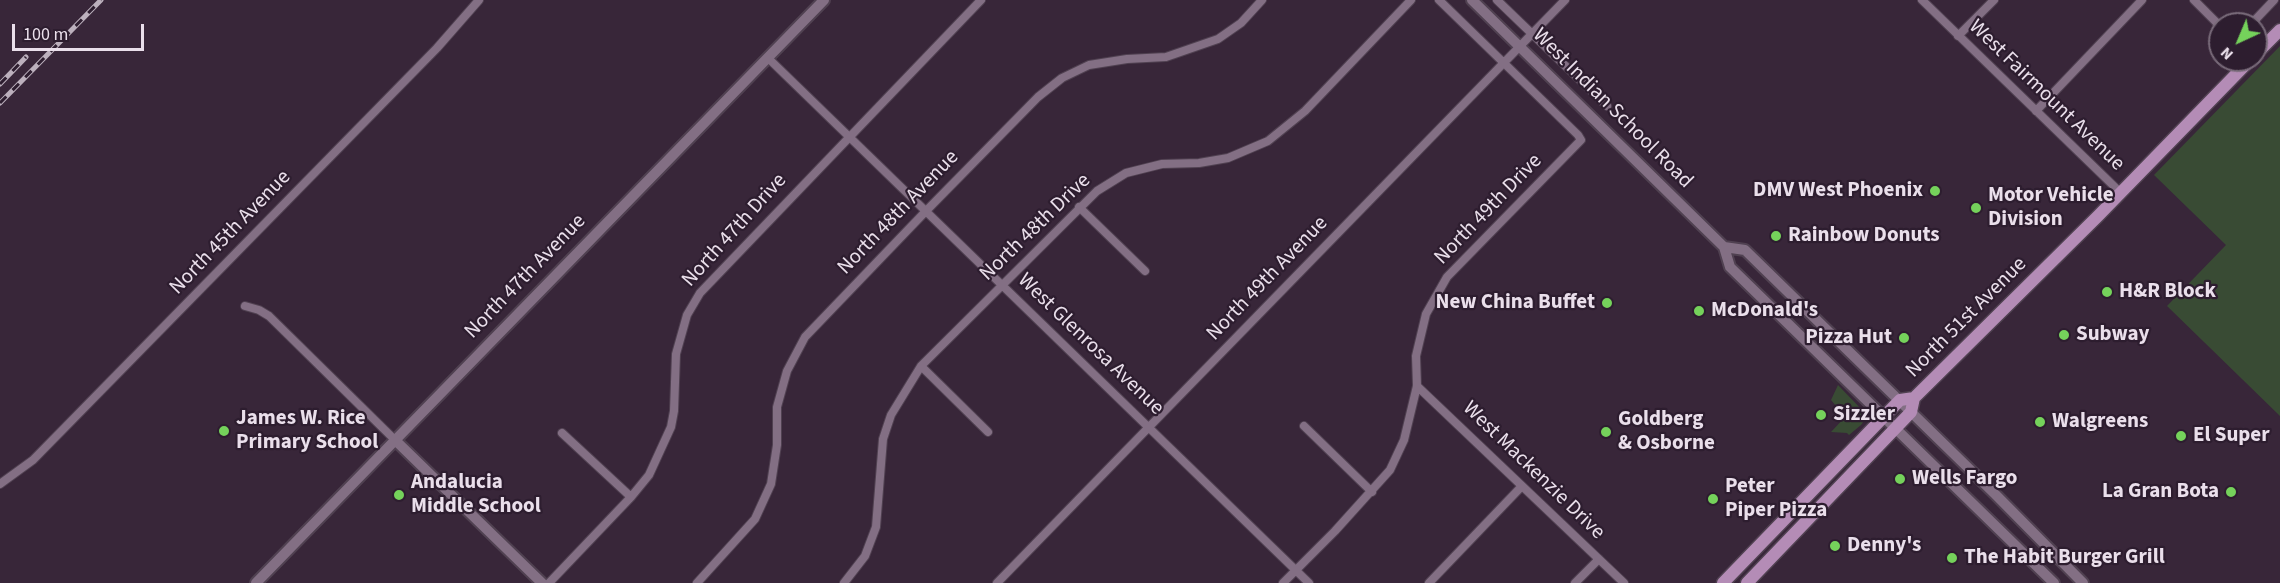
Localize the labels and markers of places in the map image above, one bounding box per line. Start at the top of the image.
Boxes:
place label: DMV West Phoenix [1753,178,1923,204]
place label: Motor Vehicle Division [1988,183,2114,233]
marker: DMV West Phoenix [1928,184,1942,198]
marker: Motor Vehicle Division [1969,201,1983,215]
place label: Rainbow Donuts [1788,223,1940,249]
marker: Rainbow Donuts [1769,229,1783,243]
place label: H&R Block [2119,279,2216,305]
marker: H&R Block [2100,285,2114,299]
place label: New China Buffet [1436,290,1595,316]
marker: New China Buffet [1600,296,1614,310]
place label: McDonald's [1711,298,1818,324]
marker: McDonald's [1692,304,1706,318]
place label: Subway [2076,322,2150,348]
place label: Pizza Hut [1805,325,1892,351]
marker: Subway [2057,328,2071,342]
marker: Pizza Hut [1897,331,1911,345]
place label: Sizzler [1833,402,1895,428]
place label: James W. Rice Primary School [236,406,378,456]
place label: Goldberg & Osborne [1618,407,1715,457]
marker: Sizzler [1814,408,1828,422]
place label: Walgreens [2052,409,2148,435]
marker: Walgreens [2033,415,2047,429]
place label: El Super [2193,423,2270,449]
marker: James W. Rice Primary School [217,424,231,438]
marker: Goldberg & Osborne [1599,425,1613,439]
marker: El Super [2174,429,2188,443]
place label: Wells Fargo [1912,466,2017,492]
place label: Andalucia Middle School [411,470,541,520]
marker: Wells Fargo [1893,472,1907,486]
place label: Peter Piper Pizza [1725,474,1827,524]
place label: La Gran Bota [2102,479,2219,505]
marker: La Gran Bota [2224,485,2238,499]
marker: Andalucia Middle School [392,488,406,502]
marker: Peter Piper Pizza [1706,492,1720,506]
place label: Denny's [1847,533,1921,559]
marker: Denny's [1828,539,1842,553]
place label: The Habit Burger Grill [1964,545,2165,571]
marker: The Habit Burger Grill [1945,551,1959,565]

